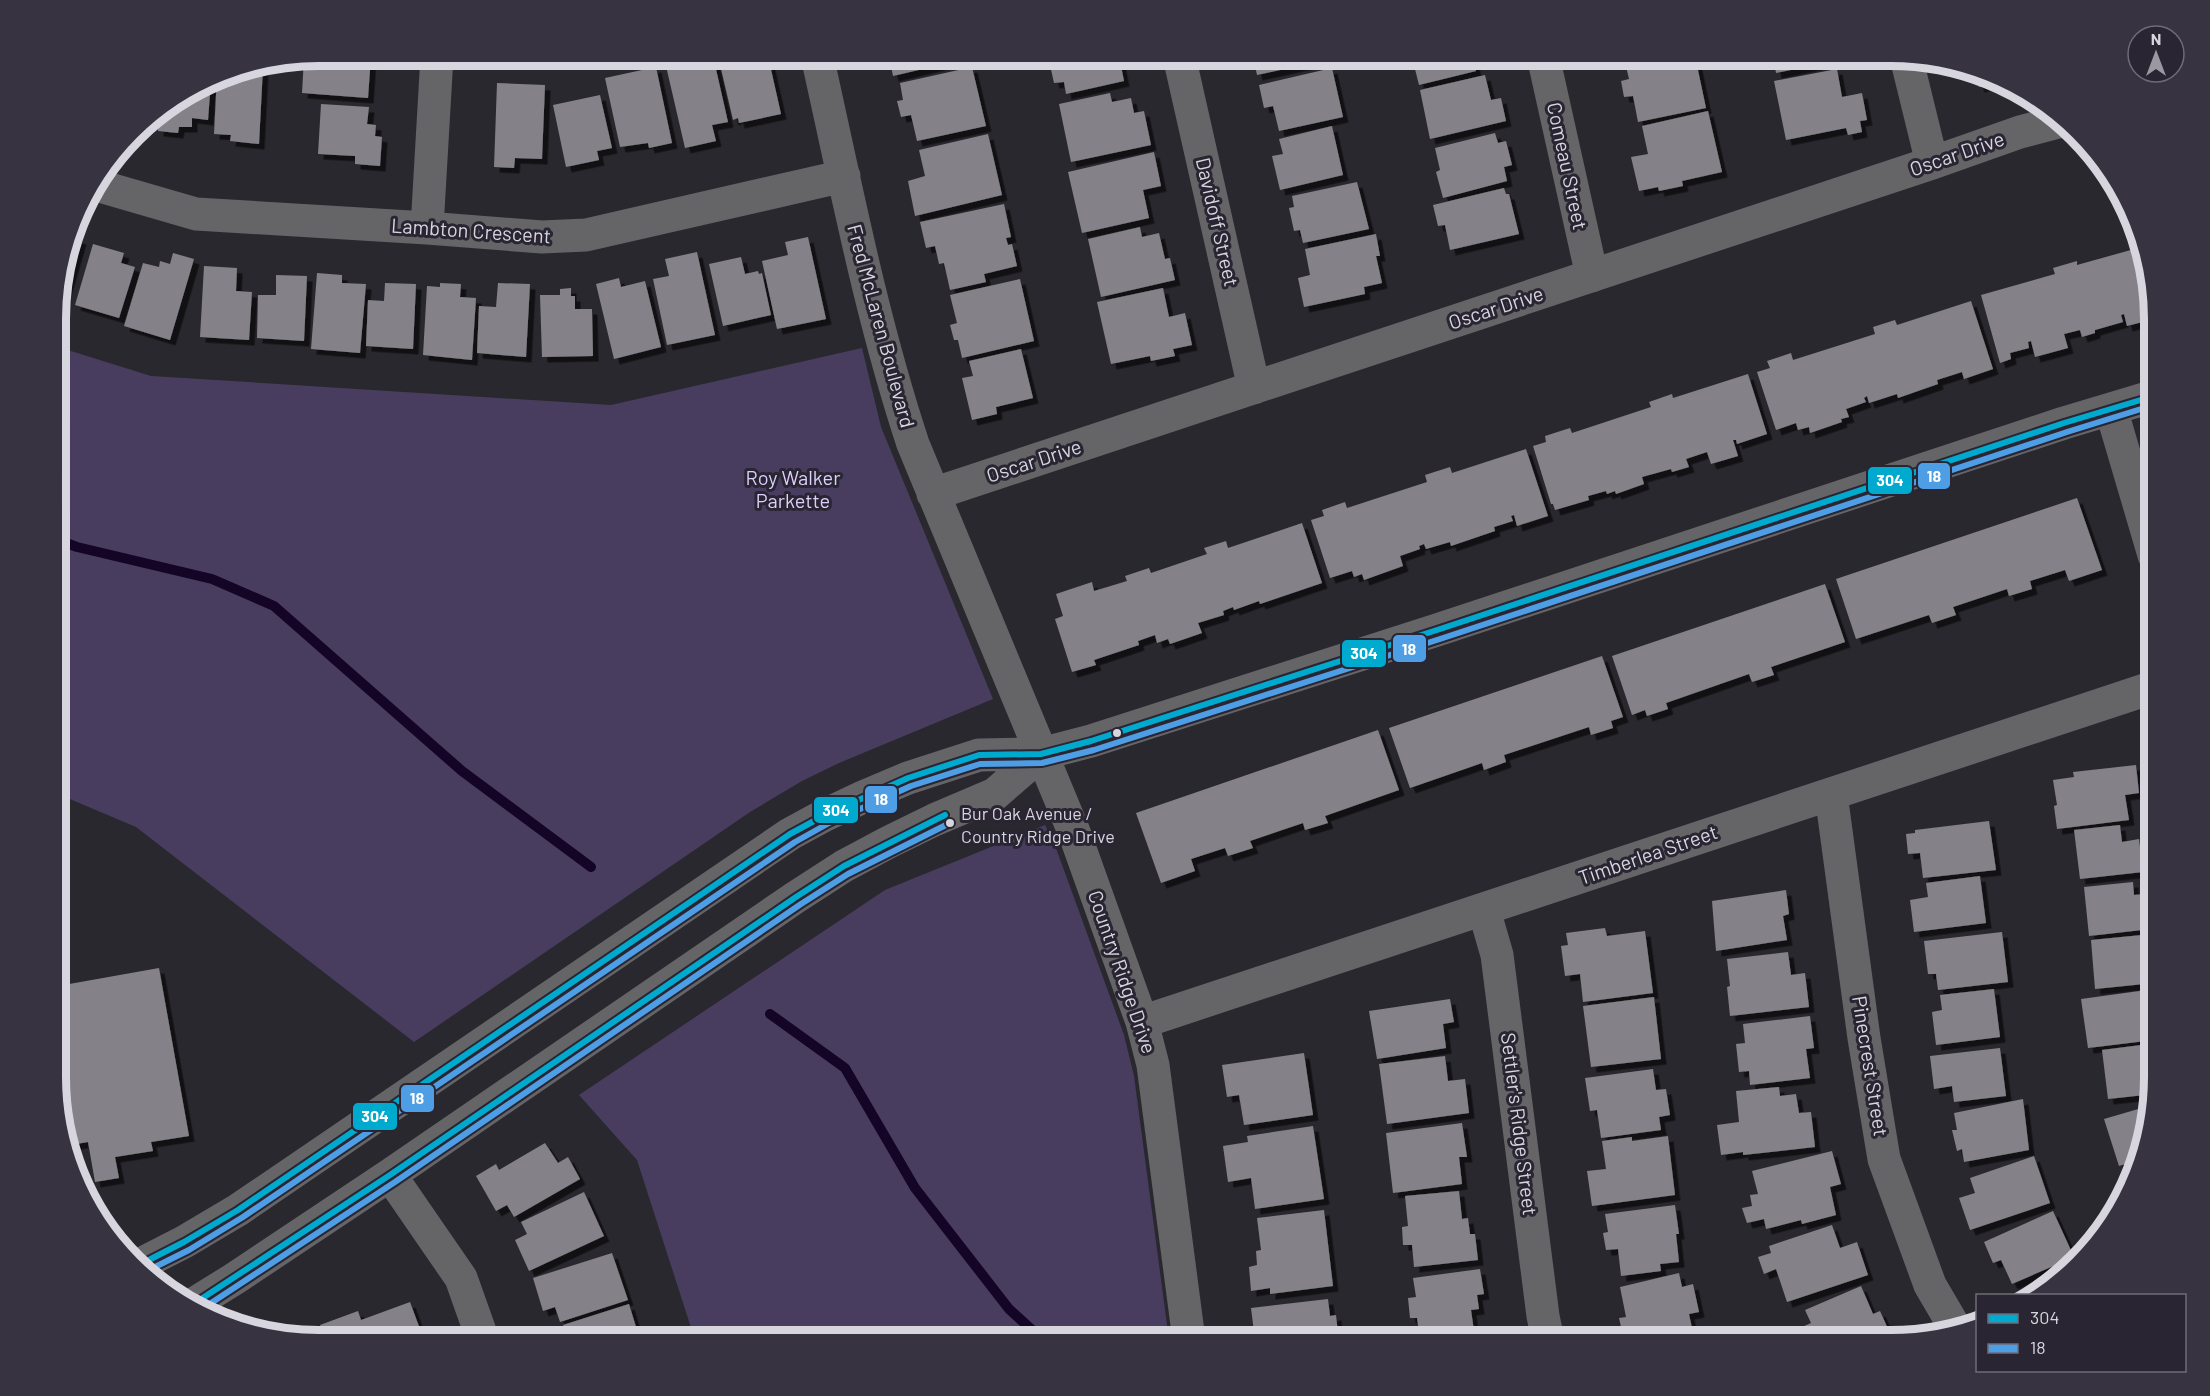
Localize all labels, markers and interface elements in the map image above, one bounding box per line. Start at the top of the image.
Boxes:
north arrow [2126,24,2186,84]
text: N [2151,29,2161,48]
street label: Comeau Street [1543,100,1593,232]
street label: Oscar Drive [1906,126,2007,180]
street label: Davidoff Street [1191,155,1244,289]
street label: Lambton Crescent [390,212,552,248]
street label: Fred McLaren Boulevard [843,221,921,430]
street label: Oscar Drive [1445,280,1546,334]
street label: Oscar Drive [983,433,1084,487]
line badge: 18 [1917,462,1951,490]
park label: Roy Walker Parkette [746,465,840,512]
line badge: 304 [1867,466,1913,495]
text: 18 [1927,466,1942,485]
text: 304 [1876,470,1904,489]
line badge: 18 [1392,634,1427,663]
line badge: 304 [1341,639,1387,668]
text: 18 [1402,639,1417,658]
text: 304 [1350,643,1378,662]
unlabelled marker [1111,727,1123,739]
line badge: 18 [864,785,898,814]
text: 18 [874,789,888,808]
line badge: 304 [813,796,859,824]
text: 304 [822,800,850,819]
place label: Bur Oak Avenue / Country Ridge Drive [961,802,1115,847]
marker: Bur Oak Avenue / Country Ridge Drive [944,817,956,829]
street label: Timberlea Street [1575,819,1720,889]
street label: Country Ridge Drive [1084,887,1162,1056]
street label: Pinecrest Street [1848,994,1894,1138]
street label: Settler's Ridge Street [1497,1031,1543,1217]
line badge: 18 [400,1084,435,1113]
text: 18 [410,1088,424,1107]
line badge: 304 [352,1102,398,1131]
text: 304 [361,1106,389,1125]
legend [1976,1294,2186,1372]
text: 304 [2030,1306,2059,1328]
text: 18 [2030,1336,2046,1358]

